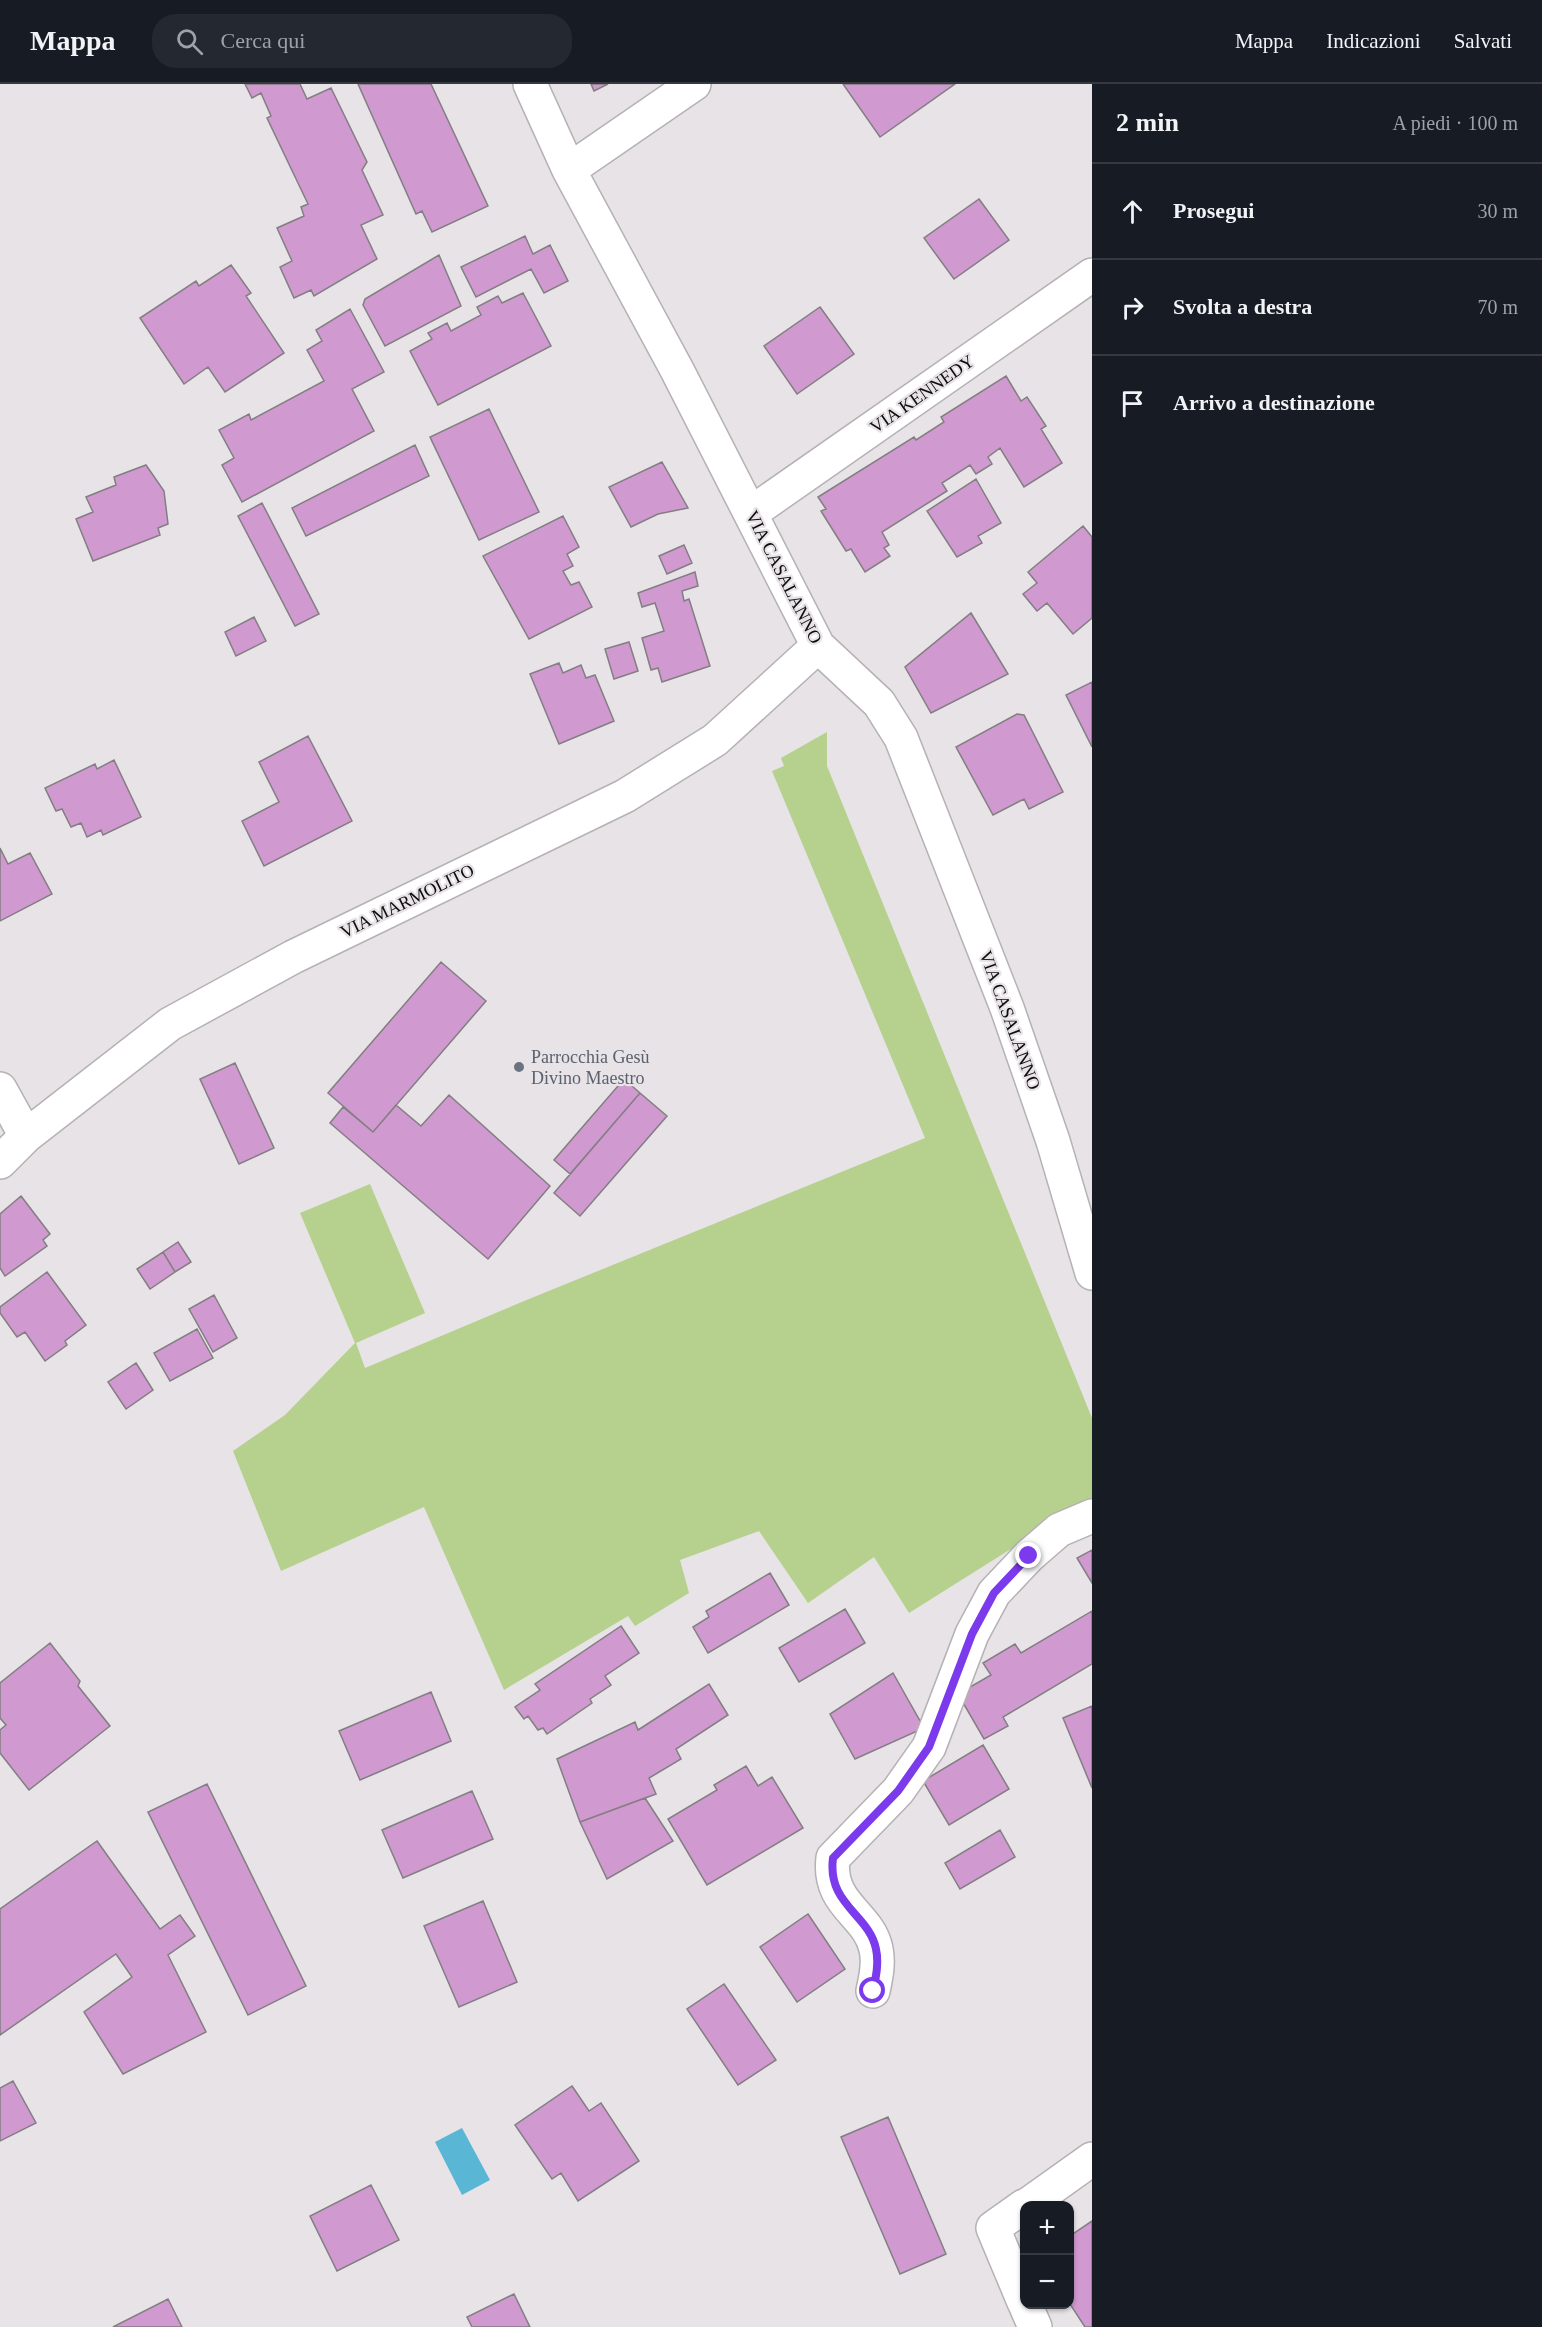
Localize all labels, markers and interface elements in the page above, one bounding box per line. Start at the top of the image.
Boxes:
search box [152,14,572,68]
text: Mappa [30,25,116,56]
icon: search [173,25,206,58]
text: Cerca qui [221,28,305,53]
text: Mappa [1235,29,1293,53]
text: Indicazioni [1326,29,1421,53]
text: Salvati [1454,29,1512,53]
text: 2 min [1116,108,1179,137]
text: A piedi · 100 m [1392,112,1518,134]
icon: ahead [1116,195,1149,228]
text: Prosegui [1173,198,1254,223]
text: 30 m [1477,200,1518,222]
icon: right [1116,291,1149,324]
text: Svolta a destra [1173,294,1312,319]
text: 70 m [1477,296,1518,318]
street label: VIA KENNEDY [866,351,978,437]
icon: arrive [1116,387,1149,420]
text: Arrivo a destinazione [1173,390,1375,415]
street label: VIA CASALANNO [742,507,826,647]
street label: VIA MARMOLITO [337,860,477,942]
street label: VIA CASALANNO [976,948,1044,1092]
place label: Parrocchia Gesù Divino Maestro [531,1047,649,1088]
marker: Parrocchia Gesù Divino Maestro [512,1060,526,1074]
route end [1015,1542,1041,1568]
route start [859,1977,885,2003]
map controls [1020,2201,1074,2309]
button: + [1020,2201,1074,2255]
button: − [1020,2255,1074,2309]

